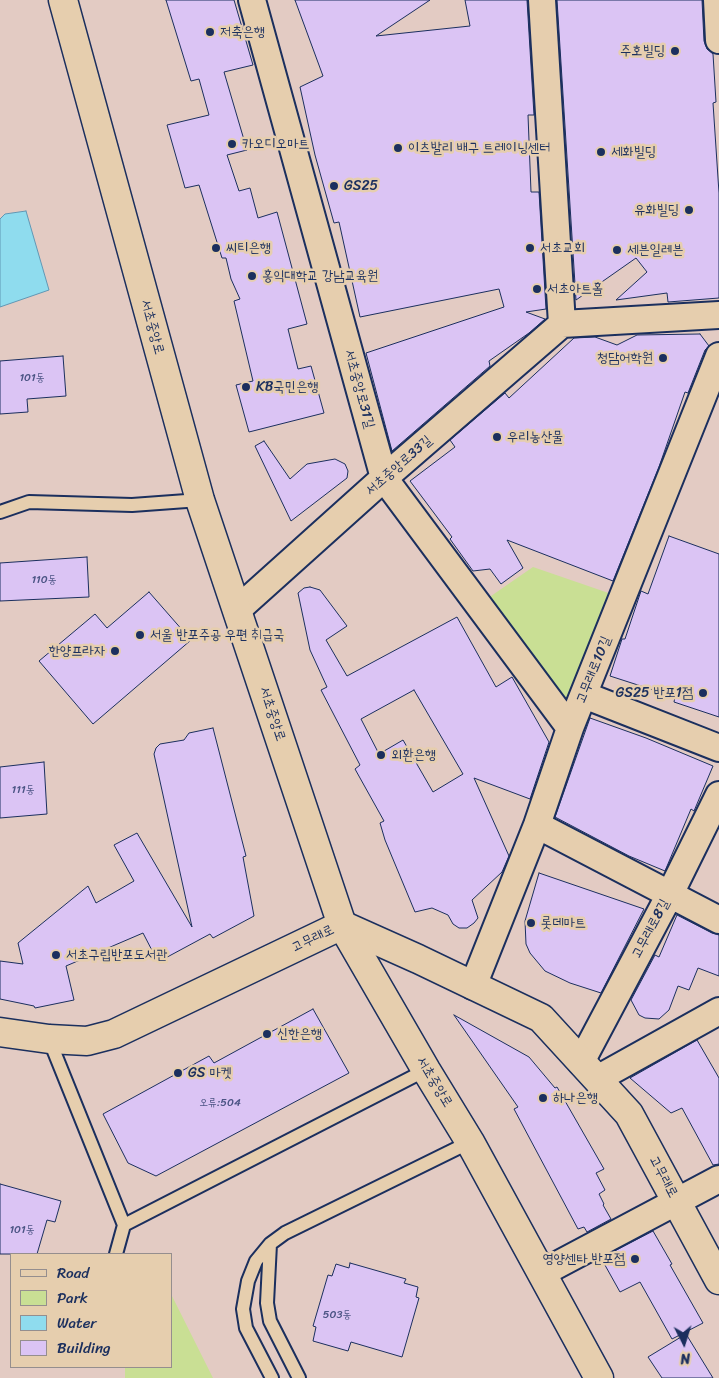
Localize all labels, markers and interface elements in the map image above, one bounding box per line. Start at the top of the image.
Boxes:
place label: 저축은행 [220,24,265,40]
marker: 저축은행 [204,26,216,38]
place label: 주호빌딩 [620,43,665,59]
marker: 주호빌딩 [669,45,681,57]
place label: 카오디오마트 [242,136,310,152]
marker: 카오디오마트 [226,138,238,150]
place label: 이츠발리 배구 트레이닝센터 [408,140,550,156]
marker: 이츠발리 배구 트레이닝센터 [392,142,404,154]
place label: 세화빌딩 [611,144,656,160]
marker: 세화빌딩 [595,146,607,158]
place label: GS25 [344,178,378,194]
marker: GS25 [328,180,340,192]
place label: 유화빌딩 [634,202,679,218]
marker: 유화빌딩 [683,204,695,216]
place label: 씨티은행 [226,240,271,256]
place label: 서초교회 [540,240,585,256]
marker: 씨티은행 [210,242,222,254]
marker: 서초교회 [524,242,536,254]
place label: 세븐일레븐 [627,242,683,258]
marker: 세븐일레븐 [611,244,623,256]
place label: 홍익대학교 강남교육원 [262,268,378,284]
marker: 홍익대학교 강남교육원 [246,270,258,282]
place label: 서초아트홀 [547,281,603,297]
marker: 서초아트홀 [531,283,543,295]
street label: 서초중앙로 [137,298,167,356]
street label: 서초중앙로31길 [340,348,378,430]
place label: 청담어학원 [597,350,653,366]
marker: 청담어학원 [657,352,669,364]
house number: 101동 [19,371,45,385]
place label: KB국민은행 [256,379,319,395]
marker: KB국민은행 [240,381,252,393]
place label: 우리농산물 [507,429,563,445]
marker: 우리농산물 [491,431,503,443]
street label: 서초중앙로33길 [362,432,436,500]
house number: 110동 [31,573,57,587]
place label: 서울 반포주공 우편 취급국 [150,627,285,643]
marker: 서울 반포주공 우편 취급국 [134,629,146,641]
street label: 고무래로10길 [573,634,615,706]
place label: 한양프라자 [49,643,105,659]
marker: 한양프라자 [109,645,121,657]
street label: 서초중앙로 [255,685,289,743]
place label: GS25 반포1점 [615,685,693,701]
marker: GS25 반포1점 [697,687,709,699]
place label: 외환은행 [391,747,436,763]
marker: 외환은행 [375,749,387,761]
house number: 111동 [11,783,35,797]
street label: 고무래로8길 [628,896,674,962]
place label: 롯데마트 [541,915,586,931]
marker: 롯데마트 [525,917,537,929]
street label: 고무래로 [289,922,337,956]
place label: 서초구립반포도서관 [66,947,167,963]
marker: 서초구립반포도서관 [50,949,62,961]
place label: 신한은행 [277,1026,322,1042]
marker: 신한은행 [261,1028,273,1040]
street label: 서초중앙로 [412,1054,456,1110]
place label: GS 마켓 [188,1065,232,1081]
marker: GS 마켓 [172,1067,184,1079]
place label: 하나은행 [553,1090,598,1106]
marker: 하나은행 [537,1092,549,1104]
house number: 오류:504 [199,1096,241,1110]
street label: 고무래로 [645,1153,681,1201]
house number: 101동 [9,1223,35,1237]
place label: 영양센타 반포점 [543,1251,625,1267]
legend [10,1253,172,1368]
marker: 영양센타 반포점 [629,1253,641,1265]
text: Road [57,1260,89,1286]
text: Park [57,1285,88,1311]
house number: 503동 [323,1308,351,1322]
text: Water [57,1310,97,1336]
north arrow [659,1318,709,1368]
text: Building [57,1335,111,1361]
text: N [679,1346,691,1371]

